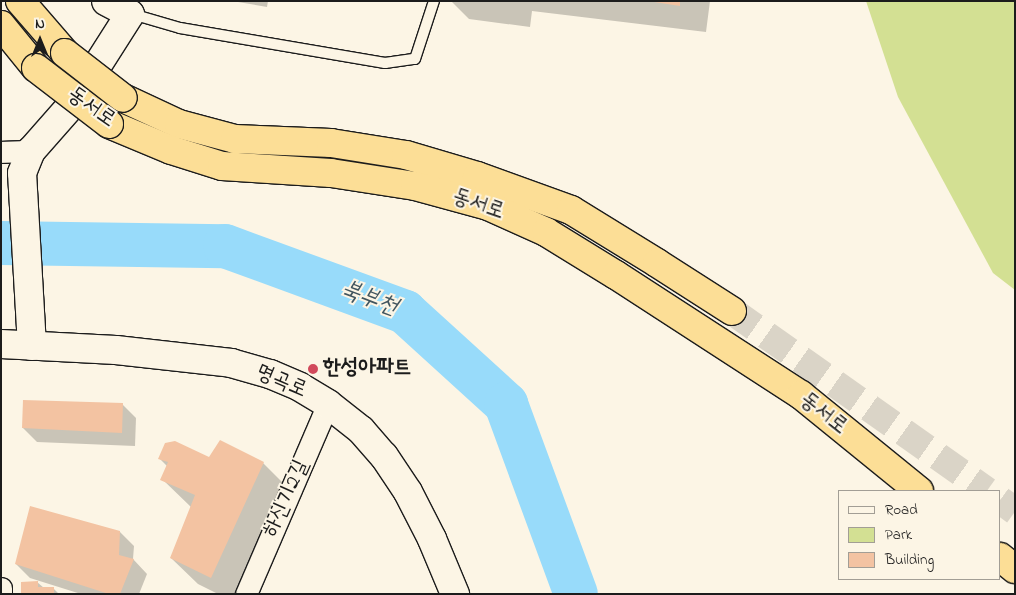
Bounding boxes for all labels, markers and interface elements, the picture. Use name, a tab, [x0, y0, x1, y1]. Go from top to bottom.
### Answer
text: N	[35, 14, 45, 35]
north arrow	[15, 15, 65, 65]
street label: 동서로	[62, 82, 120, 134]
street label: 동서로	[449, 184, 507, 226]
water label: 북부천	[337, 275, 401, 323]
place label: 한성아파트	[323, 356, 412, 382]
street label: 명곡로	[251, 359, 311, 405]
marker: 한성아파트	[307, 363, 319, 375]
street label: 동서로	[794, 387, 852, 441]
street label: 하신기2길	[258, 456, 316, 542]
legend	[838, 490, 1001, 580]
text: Road	[885, 499, 918, 521]
text: Park	[885, 524, 912, 546]
text: Building	[885, 549, 934, 571]

